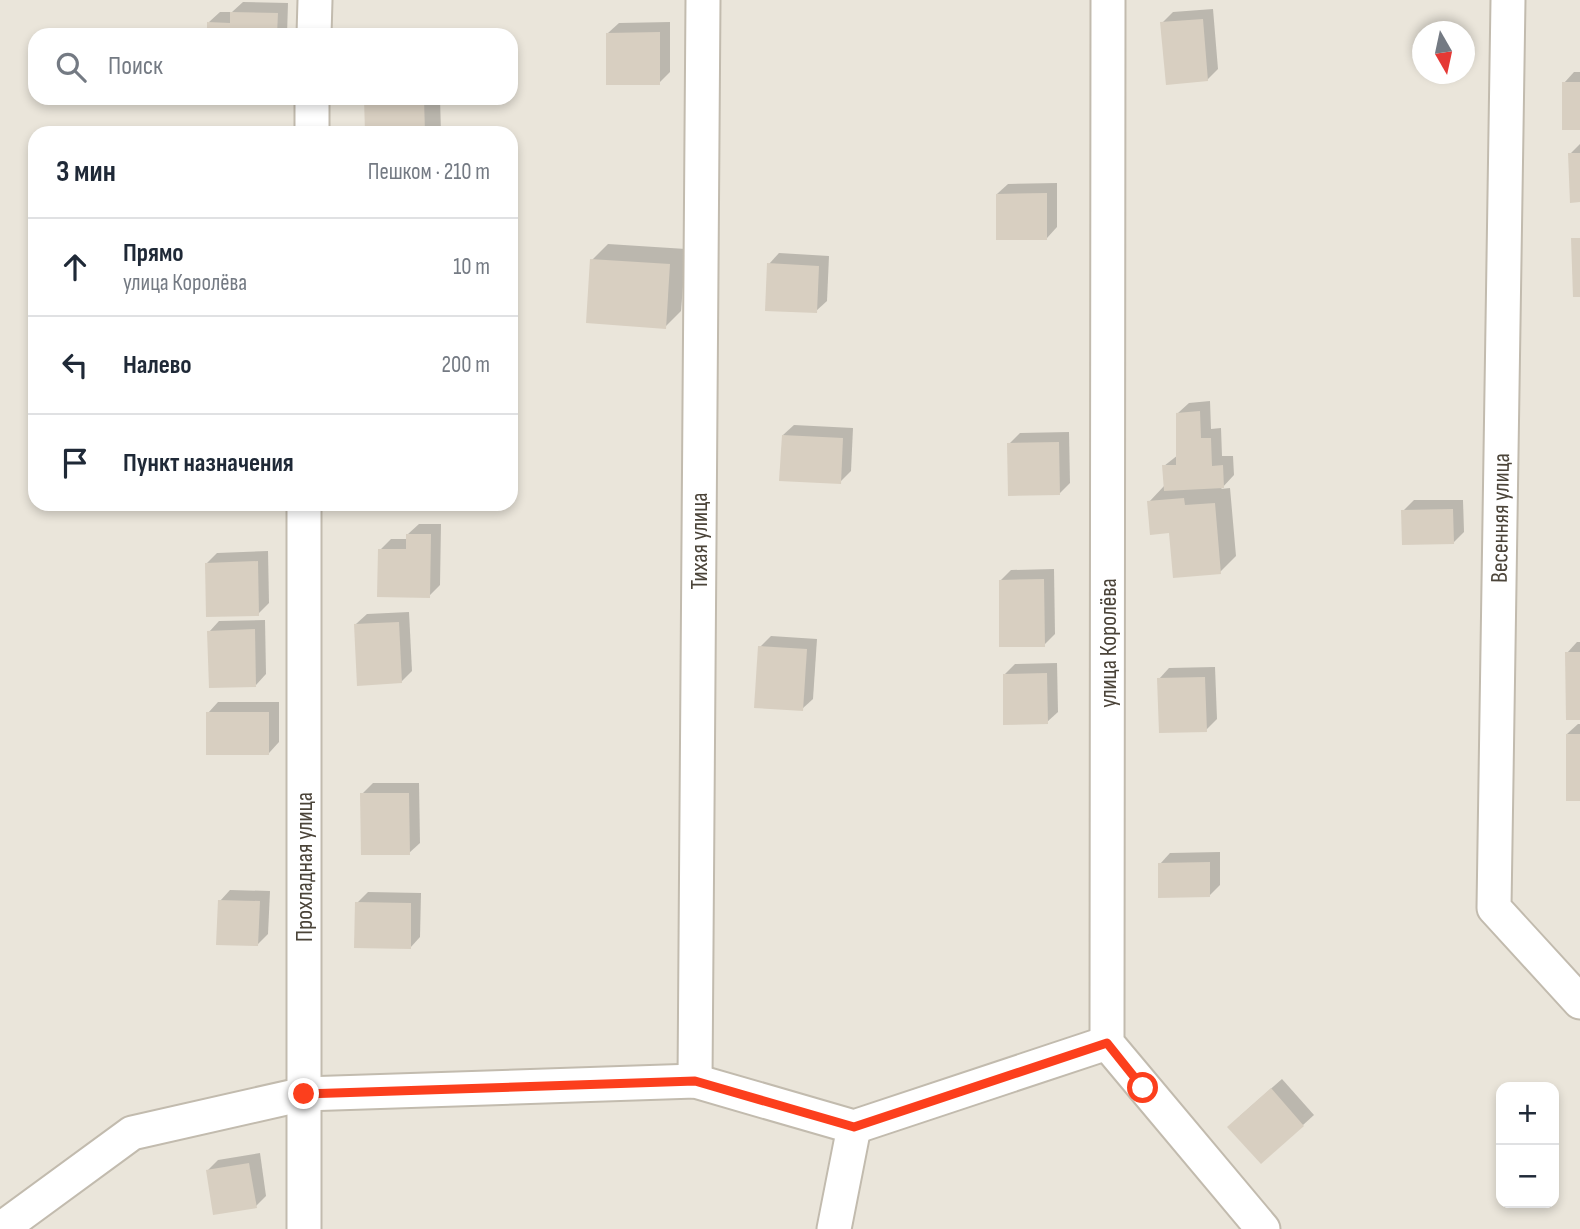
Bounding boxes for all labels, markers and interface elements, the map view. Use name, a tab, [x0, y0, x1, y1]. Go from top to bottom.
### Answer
north arrow	[1412, 21, 1475, 84]
search box	[28, 28, 518, 105]
icon: search	[52, 48, 90, 86]
text: Поиск	[108, 51, 163, 82]
text: 3 мин	[56, 154, 116, 190]
text: Пешком · 210 m	[368, 158, 490, 186]
text: Прямо	[123, 238, 184, 269]
icon: ahead	[56, 248, 94, 286]
text: 10 m	[453, 253, 490, 281]
text: улица Королёва	[123, 269, 247, 297]
icon: left	[56, 346, 94, 384]
text: Налево	[123, 350, 192, 381]
text: 200 m	[442, 351, 490, 379]
icon: arrive	[56, 444, 94, 482]
text: Пункт назначения	[123, 448, 294, 479]
street label: Весенняя улица	[1485, 453, 1516, 583]
street label: Тихая улица	[685, 493, 714, 589]
street label: улица Королёва	[1094, 578, 1123, 708]
street label: Прохладная улица	[290, 792, 319, 942]
route start	[1127, 1072, 1158, 1103]
route end	[288, 1078, 319, 1109]
map controls	[1496, 1082, 1559, 1208]
button: +	[1496, 1082, 1559, 1145]
button: −	[1496, 1145, 1559, 1208]

